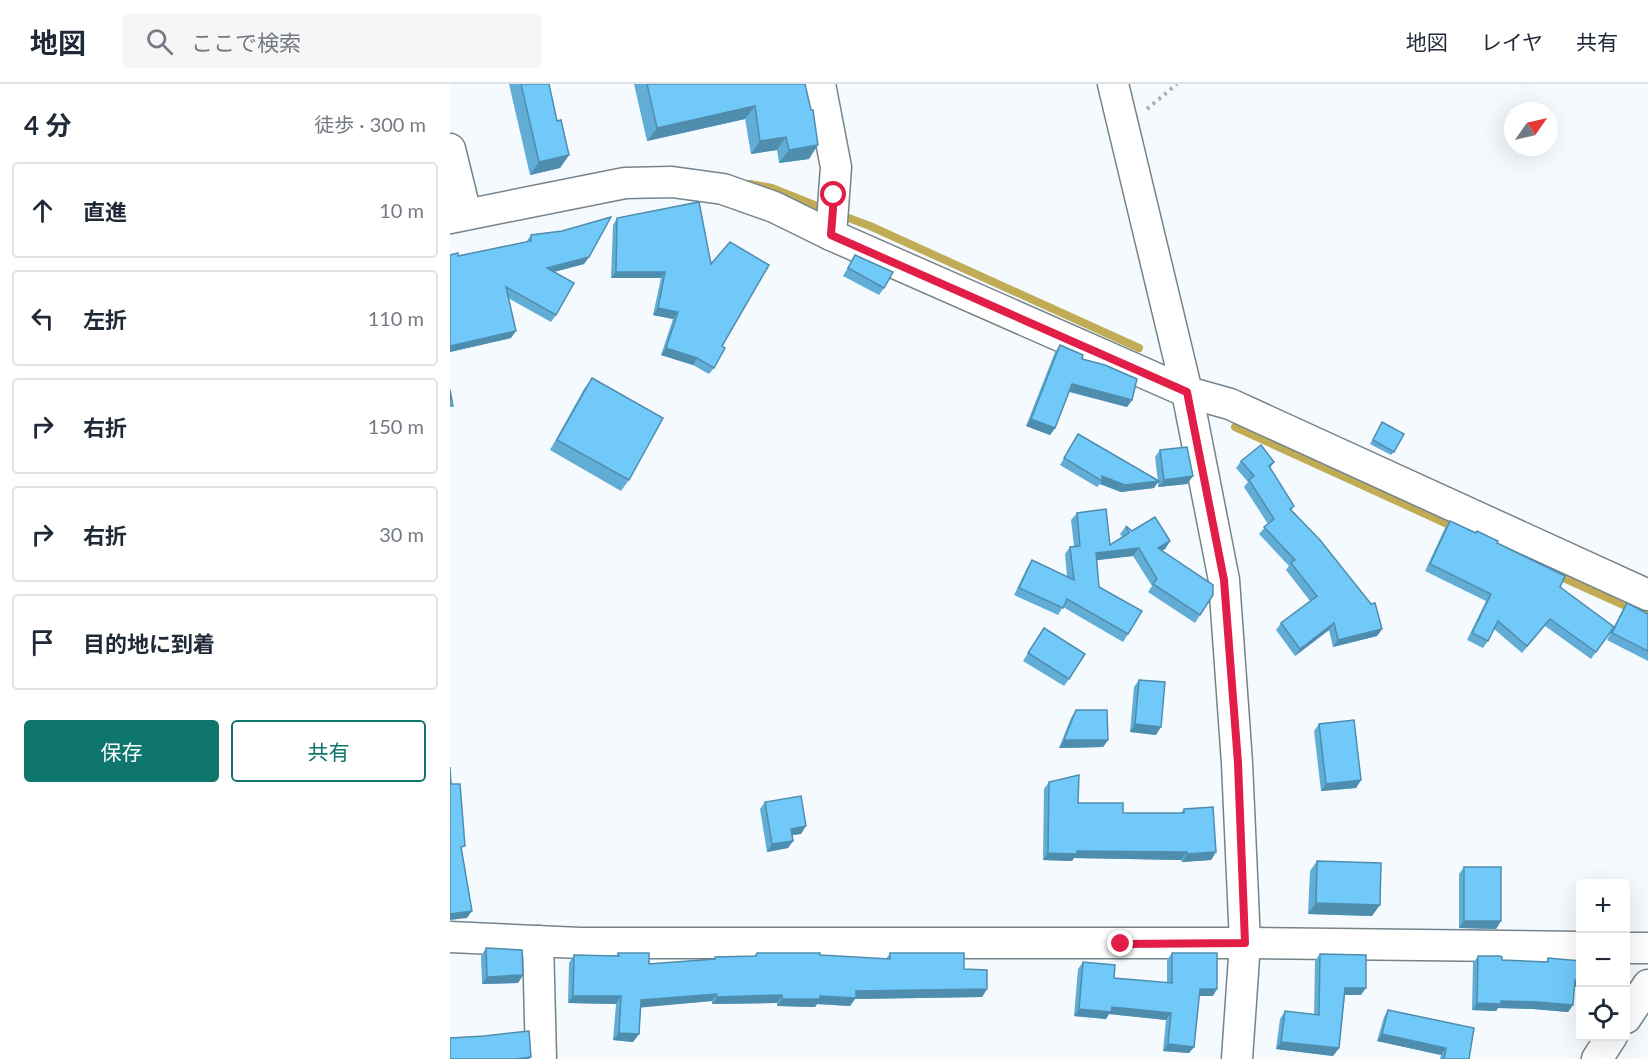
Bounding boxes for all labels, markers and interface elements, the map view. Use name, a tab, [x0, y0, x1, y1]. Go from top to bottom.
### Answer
search box	[122, 14, 542, 68]
text: 地図	[30, 25, 86, 59]
icon: search	[143, 25, 176, 58]
text: ここで検索	[191, 29, 301, 56]
text: 地図	[1406, 29, 1448, 54]
text: レイヤ	[1481, 29, 1543, 54]
text: 共有	[1576, 29, 1618, 54]
north arrow	[1504, 102, 1558, 156]
text: 4 分	[24, 109, 71, 141]
text: 徒歩 · 300 m	[314, 112, 426, 136]
route start	[820, 181, 846, 207]
icon: ahead	[26, 194, 59, 227]
text: 直進	[83, 198, 127, 225]
text: 10 m	[379, 198, 424, 222]
icon: left	[26, 302, 59, 335]
text: 左折	[83, 306, 127, 333]
text: 110 m	[368, 306, 424, 330]
icon: right	[26, 410, 59, 443]
text: 右折	[83, 414, 127, 441]
text: 150 m	[368, 414, 424, 438]
icon: right	[26, 518, 59, 551]
text: 右折	[83, 522, 127, 549]
text: 30 m	[379, 522, 424, 546]
icon: arrive	[26, 626, 59, 659]
text: 目的地に到着	[83, 630, 215, 657]
button: 保存	[24, 720, 219, 782]
button: 共有	[231, 720, 426, 782]
map controls	[1576, 879, 1630, 1041]
button: +	[1576, 879, 1630, 933]
route end	[1107, 930, 1133, 956]
button: −	[1576, 933, 1630, 987]
button: locate	[1576, 987, 1630, 1041]

